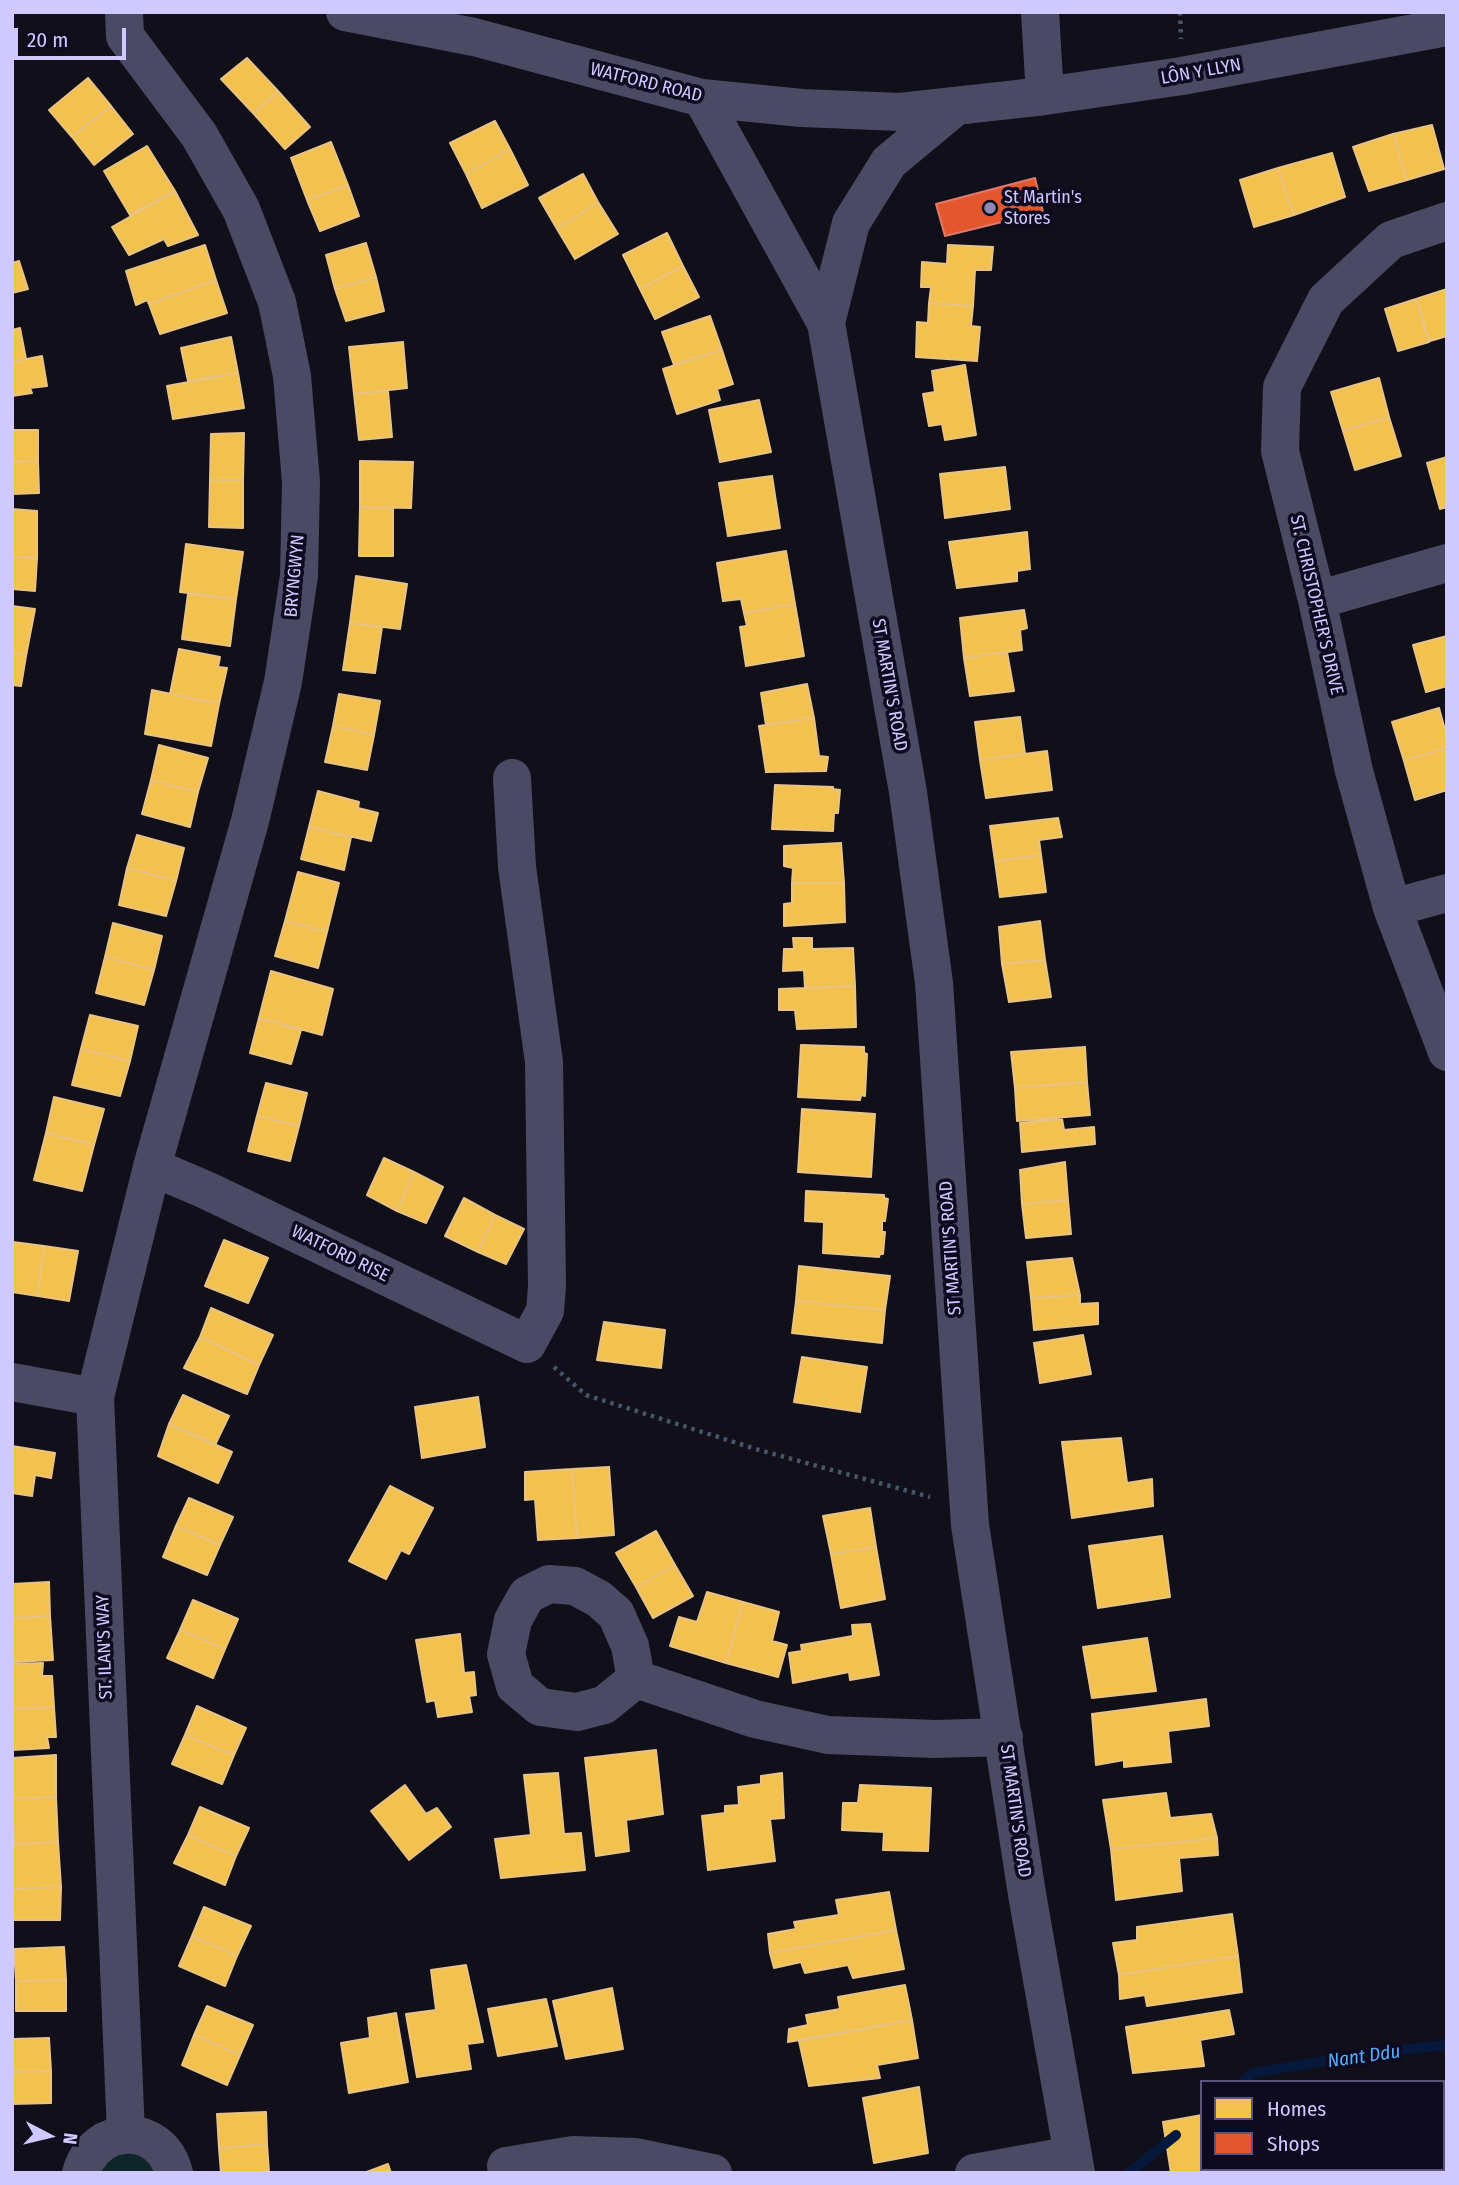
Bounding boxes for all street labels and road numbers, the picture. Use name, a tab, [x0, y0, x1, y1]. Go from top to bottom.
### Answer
street label: LÔN Y LLYN	[1159, 54, 1243, 90]
street label: WATFORD ROAD	[588, 59, 704, 107]
street label: ST. CHRISTOPHER'S DRIVE	[1285, 513, 1347, 697]
street label: BRYNGWYN	[281, 534, 309, 618]
street label: ST MARTIN'S ROAD	[867, 617, 911, 753]
street label: ST MARTIN'S ROAD	[936, 1180, 966, 1316]
street label: WATFORD RISE	[288, 1221, 392, 1287]
street label: ST. ILAN'S WAY	[92, 1594, 118, 1700]
street label: ST MARTIN'S ROAD	[995, 1743, 1035, 1879]

